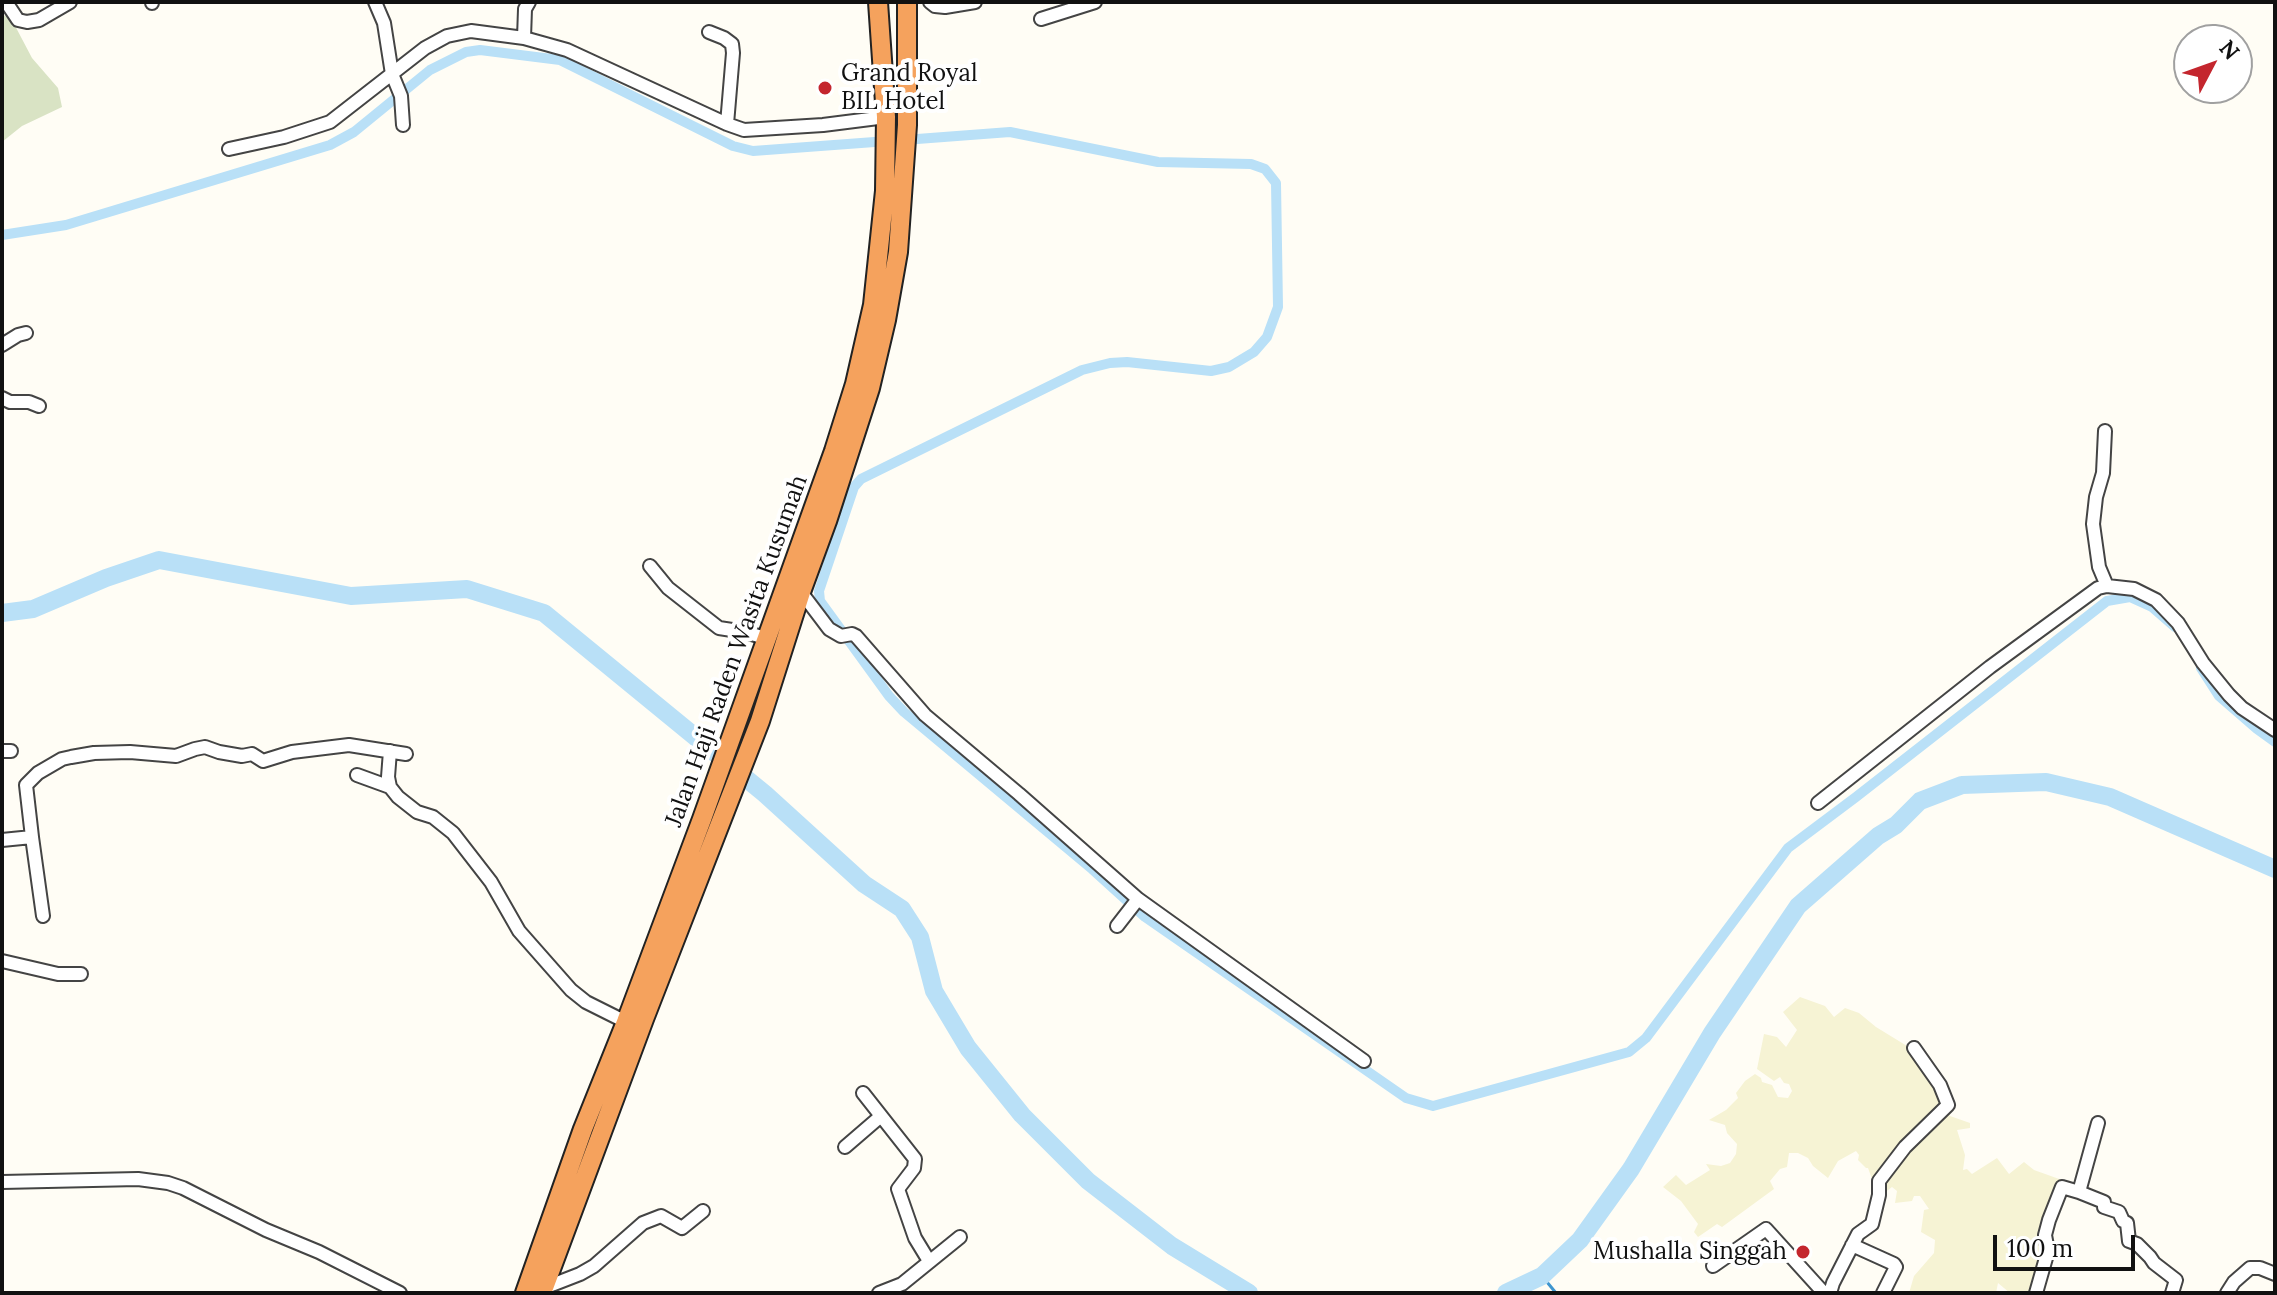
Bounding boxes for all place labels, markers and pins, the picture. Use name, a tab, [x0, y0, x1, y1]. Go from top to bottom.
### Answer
place label: Grand Royal BIL Hotel	[841, 60, 977, 116]
marker: Grand Royal BIL Hotel	[816, 79, 834, 97]
place label: Mushalla Singgah	[1593, 1238, 1787, 1266]
marker: Mushalla Singgah	[1794, 1243, 1812, 1261]

